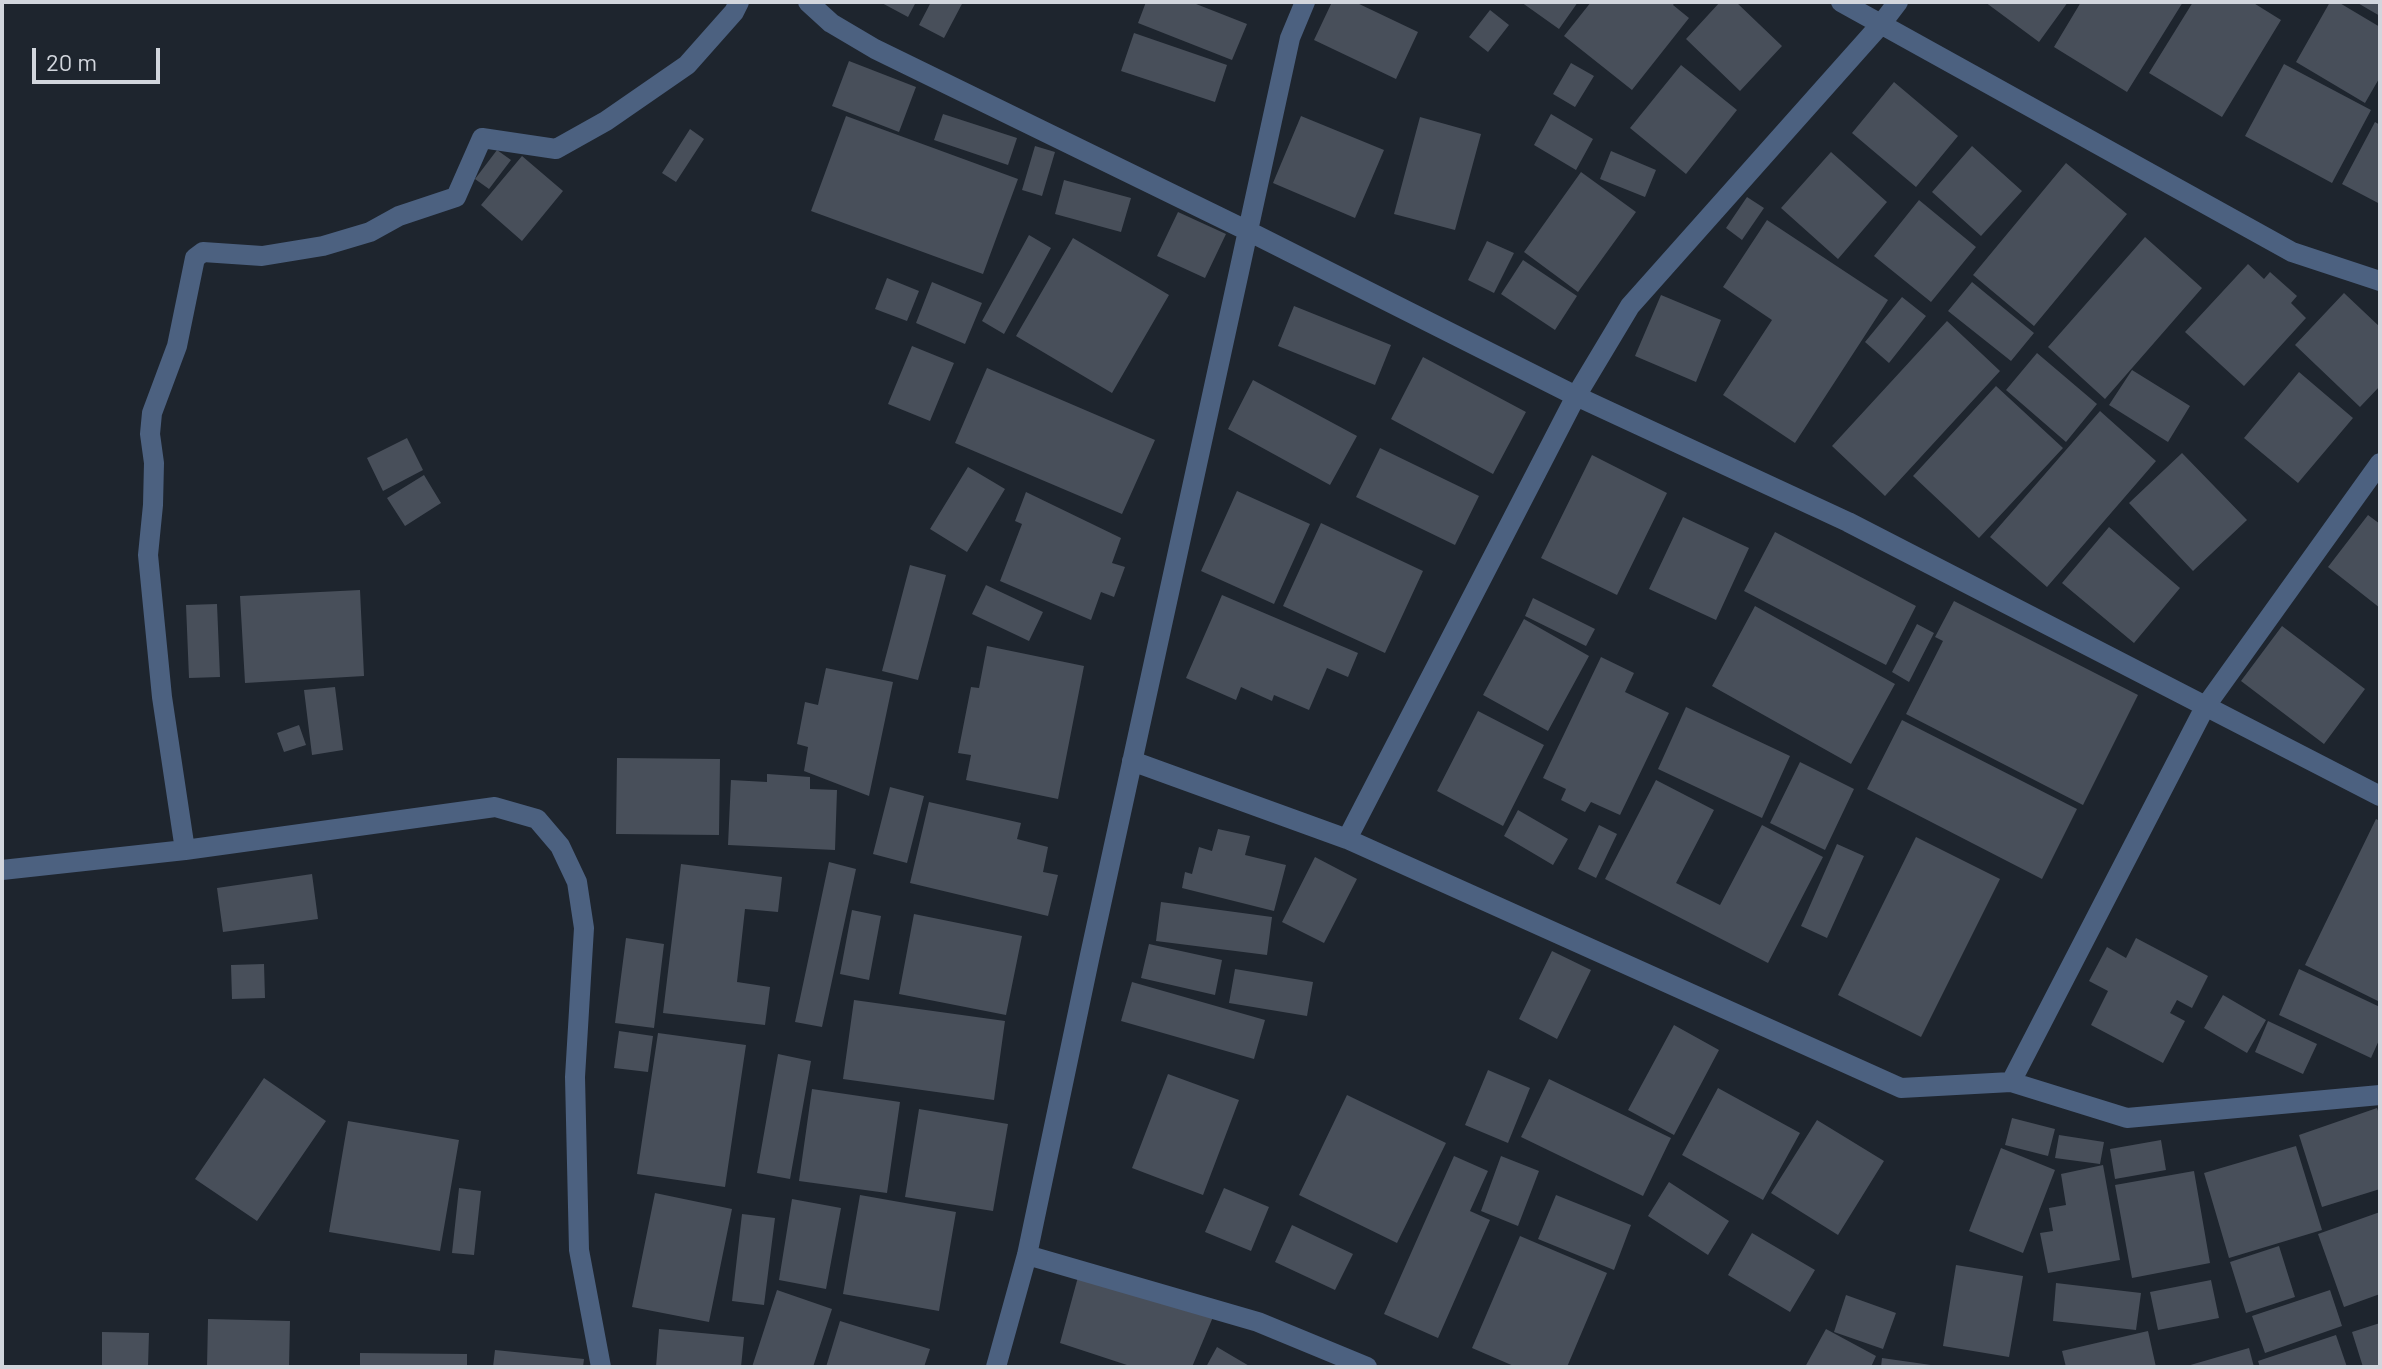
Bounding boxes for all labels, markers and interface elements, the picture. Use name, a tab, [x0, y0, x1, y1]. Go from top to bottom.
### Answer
scale bar	[36, 32, 164, 82]
text: 20 m	[46, 47, 97, 76]

